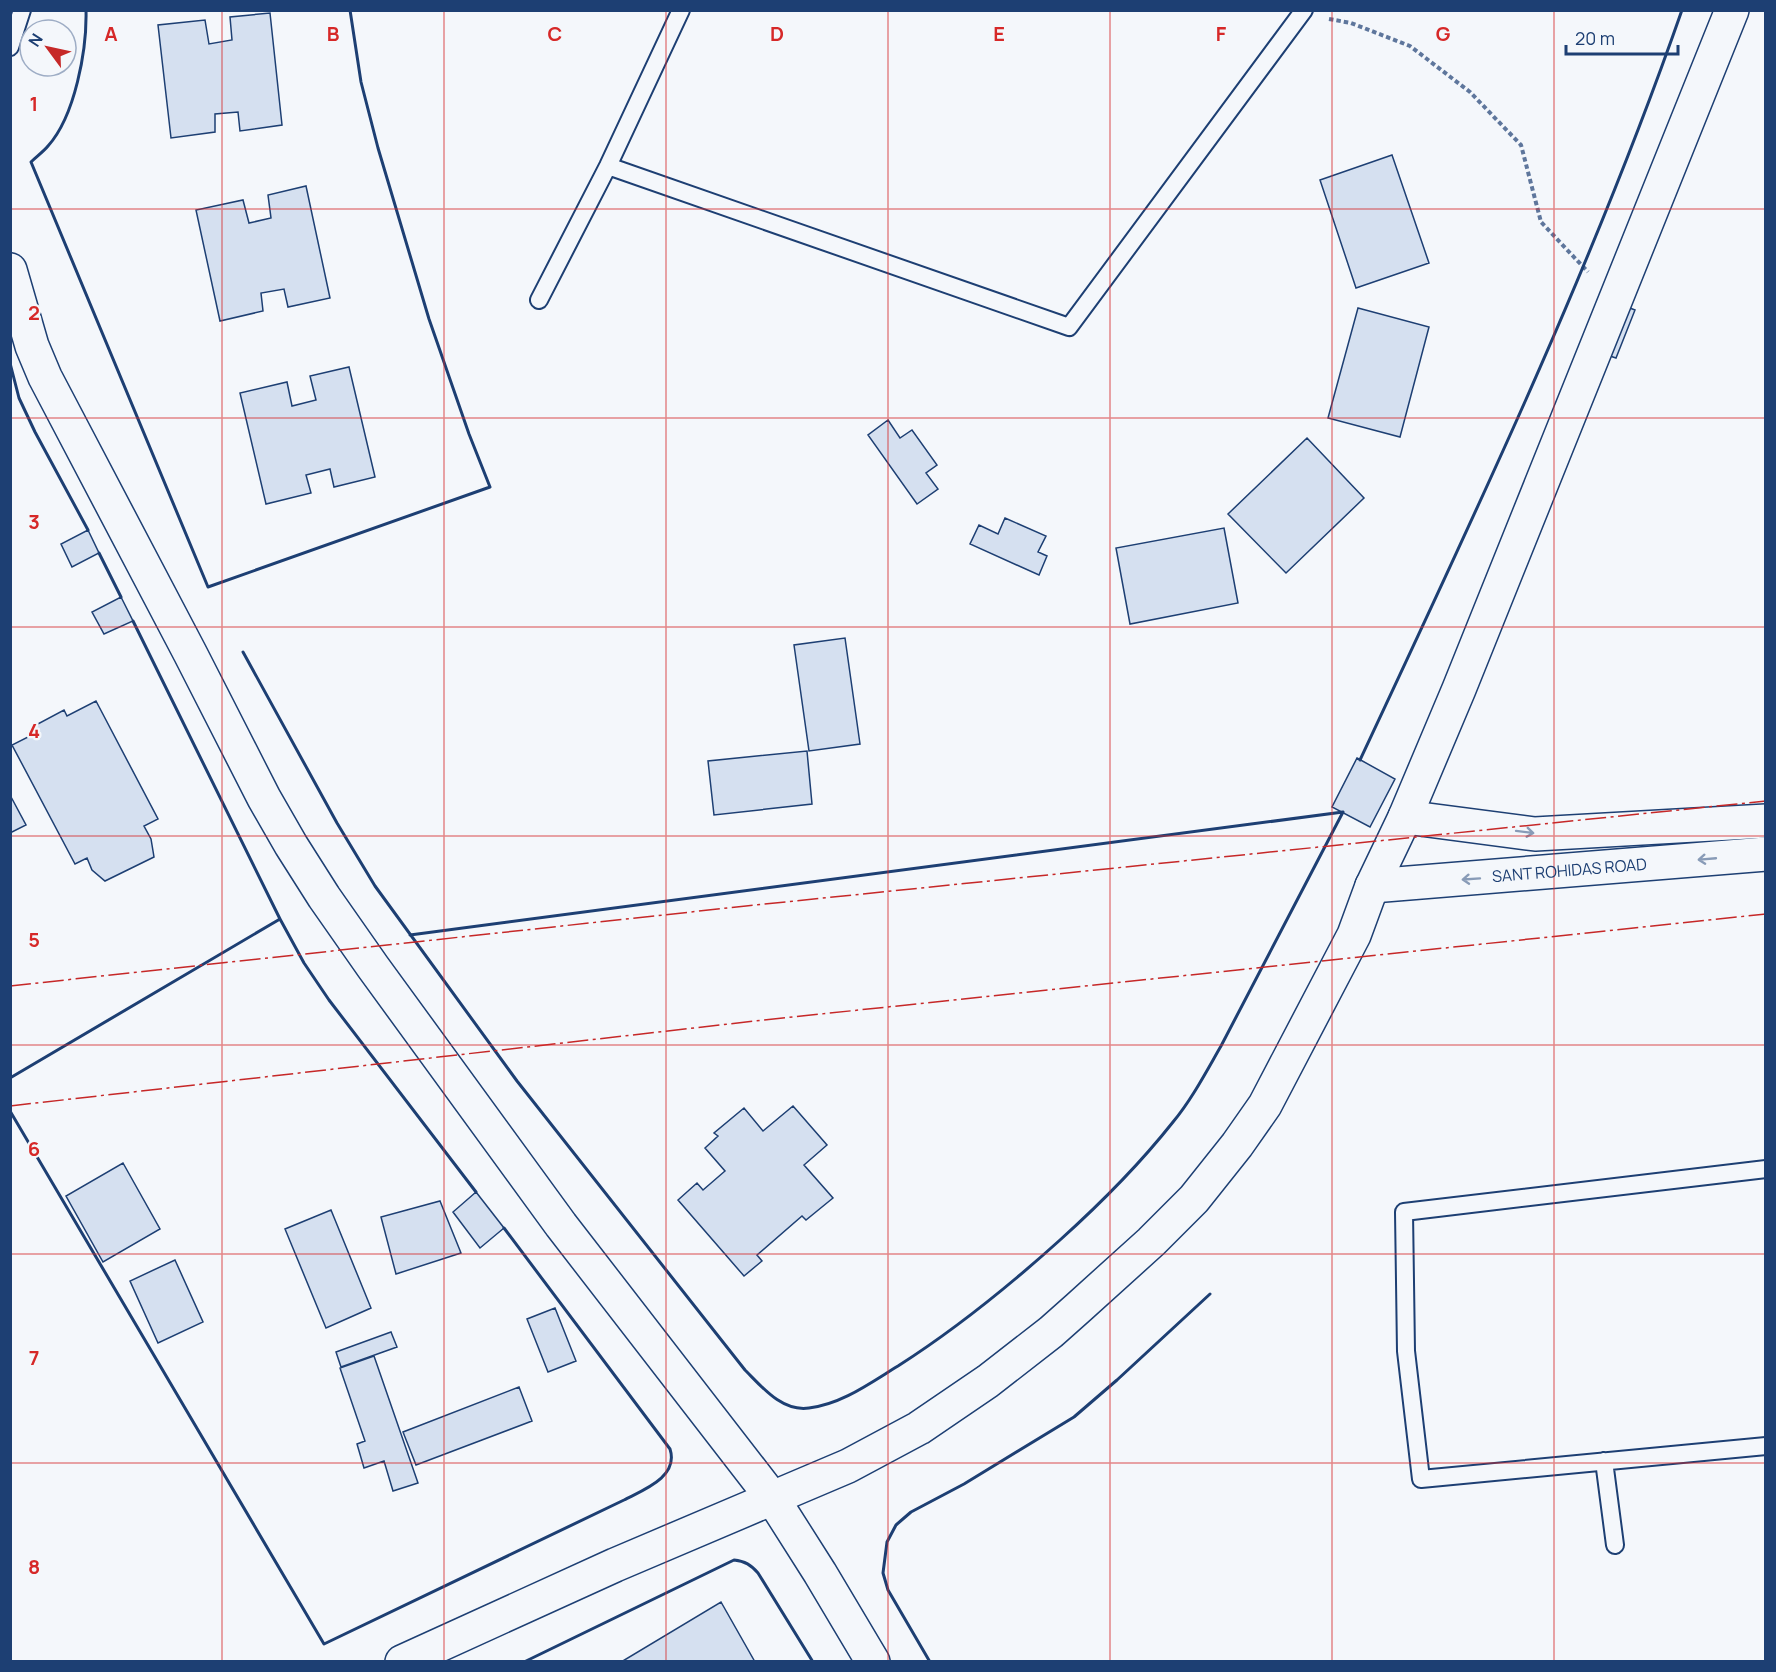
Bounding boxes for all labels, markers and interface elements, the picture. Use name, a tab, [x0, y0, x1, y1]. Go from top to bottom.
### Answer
north arrow	[18, 18, 78, 78]
scale bar	[1566, 18, 1678, 56]
text: A	[104, 20, 118, 47]
text: B	[327, 20, 340, 47]
text: C	[548, 20, 562, 47]
text: D	[770, 20, 784, 47]
text: E	[993, 20, 1005, 47]
text: F	[1216, 20, 1227, 47]
text: G	[1436, 20, 1451, 47]
text: 20 m	[1575, 26, 1615, 50]
text: N	[23, 29, 48, 51]
text: 1	[30, 90, 38, 117]
text: 2	[28, 299, 40, 326]
text: 3	[28, 508, 40, 535]
text: 4	[28, 717, 40, 744]
one-way arrow	[1515, 827, 1535, 838]
street label: SANT ROHIDAS ROAD	[1491, 853, 1648, 887]
one-way arrow	[1698, 854, 1718, 865]
one-way arrow	[1462, 874, 1482, 885]
text: 5	[28, 926, 40, 953]
text: 6	[28, 1135, 40, 1162]
text: 7	[29, 1344, 39, 1371]
text: 8	[28, 1553, 40, 1580]

